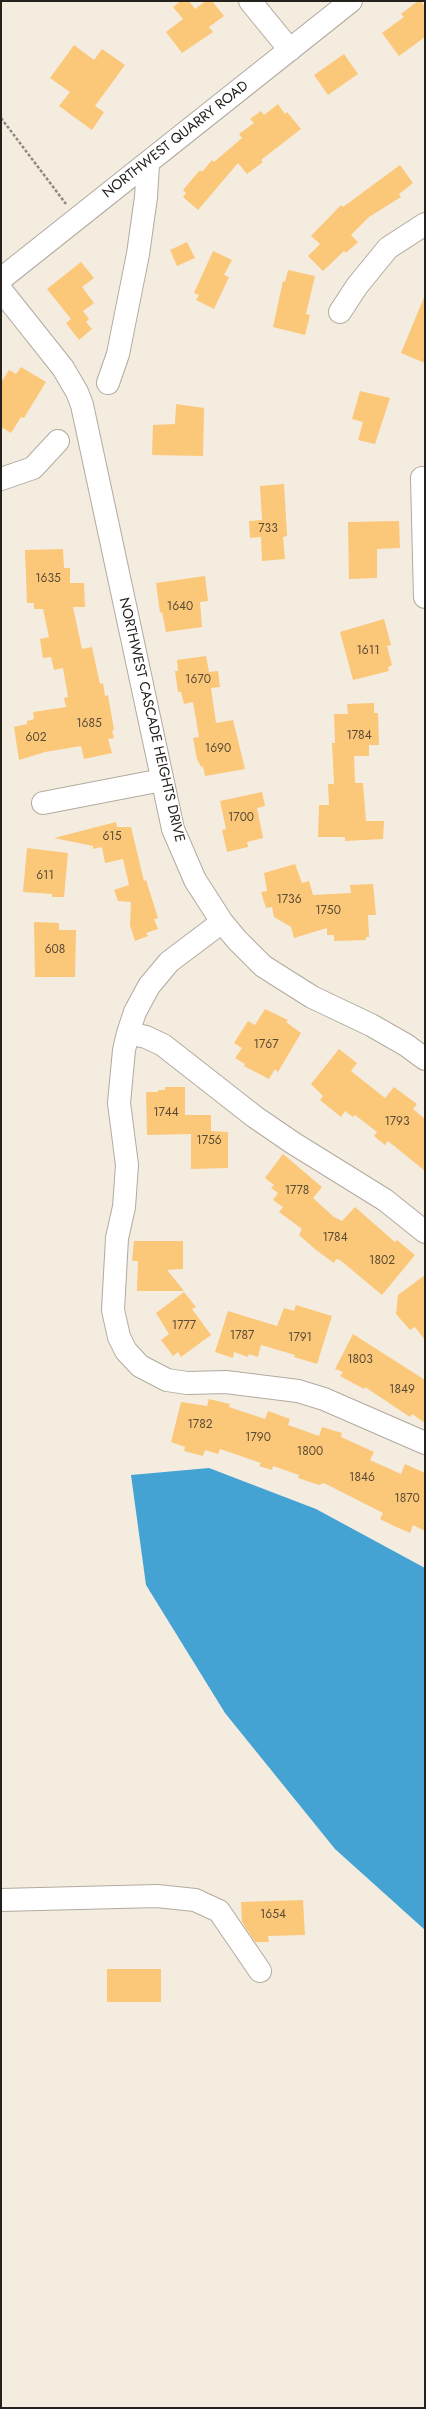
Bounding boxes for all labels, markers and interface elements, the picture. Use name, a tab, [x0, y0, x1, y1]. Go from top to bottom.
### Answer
street label: NORTHWEST QUARRY ROAD	[100, 78, 252, 202]
house number: 733	[258, 522, 278, 536]
house number: 1635	[35, 572, 61, 586]
street label: NORTHWEST CASCADE HEIGHTS DRIVE	[115, 596, 187, 844]
house number: 1640	[167, 600, 193, 614]
house number: 1611	[356, 644, 380, 658]
house number: 1670	[185, 673, 211, 687]
house number: 1685	[76, 717, 102, 731]
house number: 1784	[346, 729, 372, 743]
house number: 602	[26, 731, 46, 745]
house number: 1690	[205, 742, 231, 756]
house number: 1700	[228, 811, 254, 825]
house number: 615	[102, 830, 122, 844]
house number: 611	[36, 869, 54, 883]
house number: 1736	[276, 893, 302, 907]
house number: 1750	[315, 904, 341, 918]
house number: 608	[45, 943, 65, 957]
house number: 1767	[254, 1038, 278, 1052]
house number: 1744	[153, 1106, 179, 1120]
house number: 1793	[384, 1115, 410, 1129]
house number: 1756	[196, 1134, 222, 1148]
house number: 1778	[285, 1184, 309, 1198]
house number: 1784	[322, 1231, 348, 1245]
house number: 1802	[369, 1254, 395, 1268]
house number: 1777	[172, 1319, 196, 1333]
house number: 1787	[230, 1329, 254, 1343]
house number: 1791	[288, 1331, 312, 1345]
house number: 1803	[347, 1353, 373, 1367]
house number: 1849	[389, 1383, 415, 1397]
house number: 1782	[187, 1418, 213, 1432]
house number: 1790	[245, 1431, 271, 1445]
house number: 1800	[297, 1445, 323, 1459]
house number: 1846	[349, 1471, 375, 1485]
house number: 1870	[394, 1492, 420, 1506]
house number: 1654	[260, 1908, 286, 1922]

